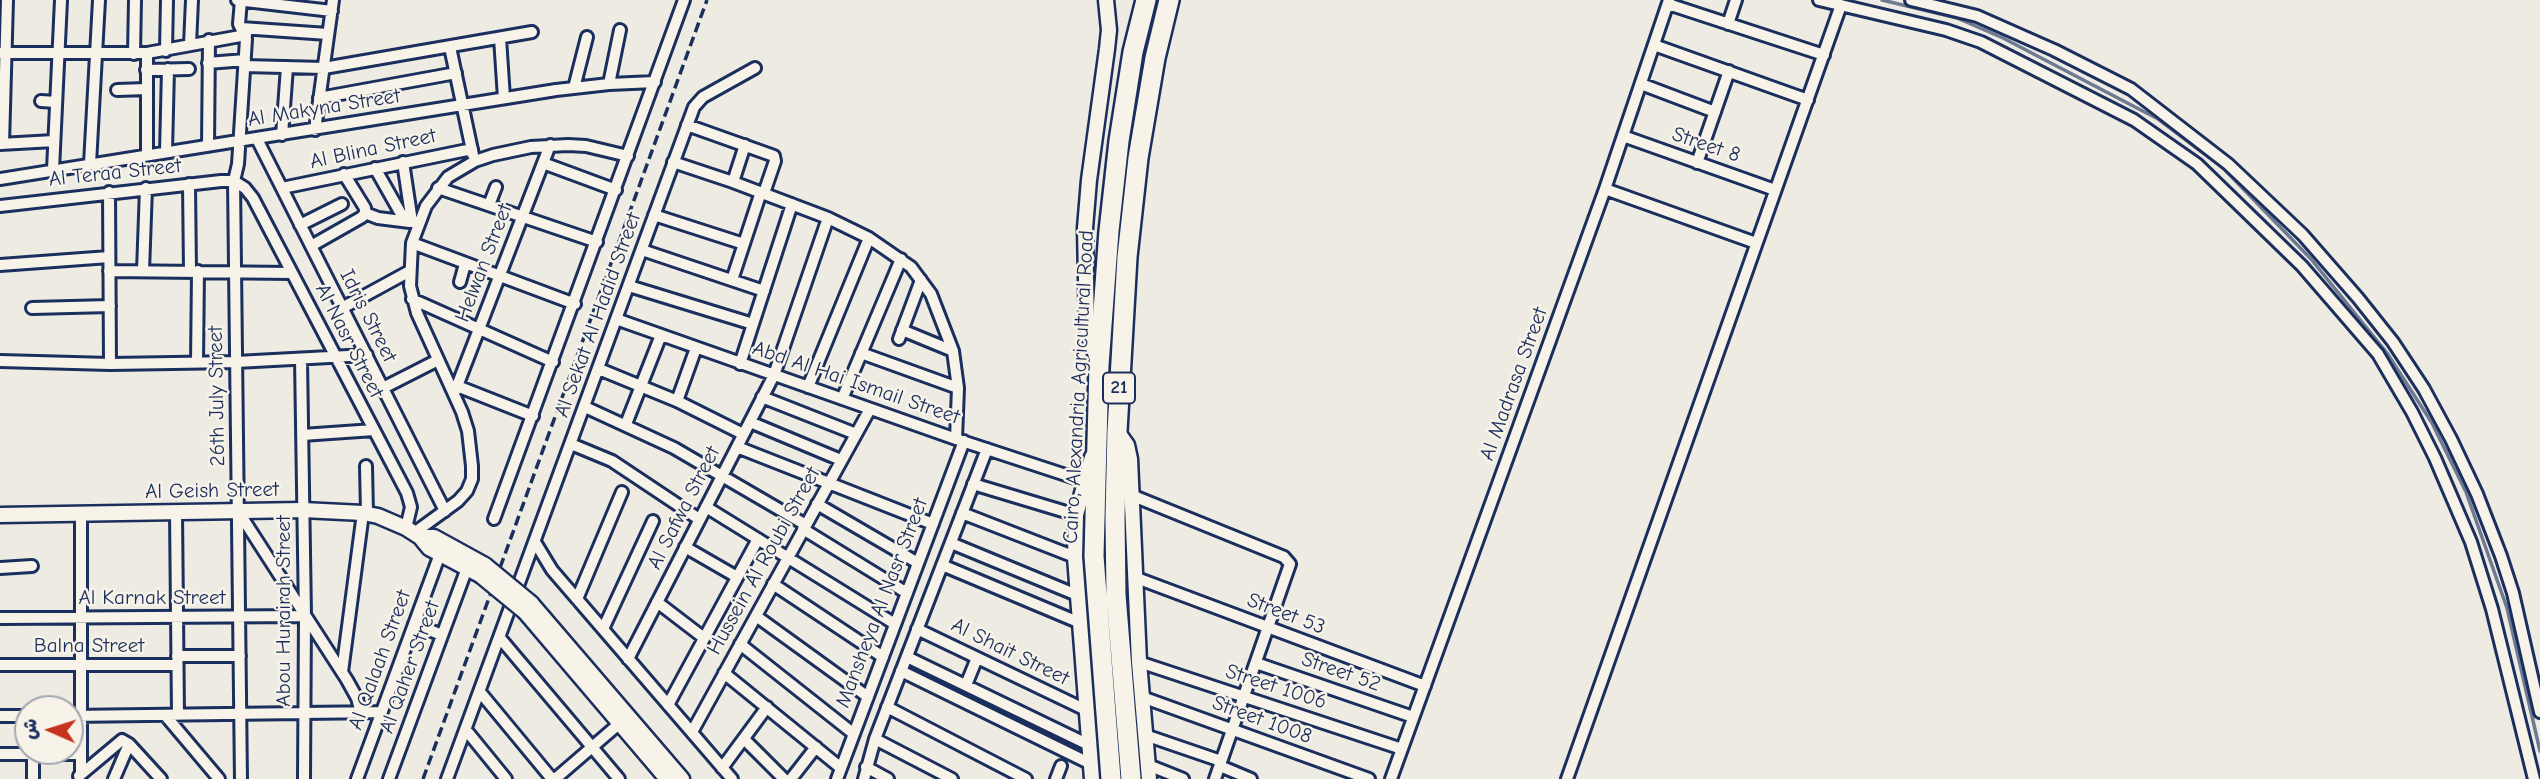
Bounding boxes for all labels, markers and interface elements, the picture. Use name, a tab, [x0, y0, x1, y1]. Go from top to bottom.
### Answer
street label: Al Makyna Street	[246, 84, 402, 132]
street label: Street 8	[1669, 122, 1743, 168]
street label: Al Blina Street	[308, 123, 438, 175]
street label: Al Teraa Street	[48, 154, 182, 192]
street label: Helwan Street	[450, 200, 518, 326]
street label: Al Sekat Al Hadid Street	[549, 209, 647, 421]
street label: Cairo, Alexandria Agricultural Road	[1058, 230, 1100, 544]
street label: Idris Street	[334, 265, 402, 367]
street label: Al Nasr Street	[309, 280, 389, 402]
street label: Al Madrasa Street	[1475, 304, 1553, 464]
street label: 26th July Street	[203, 326, 231, 466]
street label: Abd Al Hai Ismail Street	[749, 336, 963, 430]
road number: 21	[1103, 372, 1135, 404]
street label: Al Safwa Street	[642, 442, 726, 574]
street label: Hussein Al Roubi Street	[702, 463, 826, 659]
street label: Al Geish Street	[145, 477, 279, 505]
street label: Mansheya Al Nasr Street	[830, 495, 934, 711]
street label: Abou Hurairah Street	[271, 515, 297, 707]
street label: Al Karnak Street	[79, 585, 225, 611]
street label: Al Qalaah Street	[343, 587, 417, 733]
street label: Street 53	[1243, 588, 1329, 640]
street label: Al Qaher Street	[374, 597, 446, 737]
street label: Al Shait Street	[947, 613, 1073, 691]
street label: Balna Street	[34, 633, 144, 659]
street label: Street 52	[1298, 647, 1384, 697]
street label: Street 1006	[1222, 659, 1330, 715]
street label: Street 1008	[1209, 690, 1315, 750]
north arrow	[14, 695, 84, 765]
text: ش	[18, 718, 42, 740]

